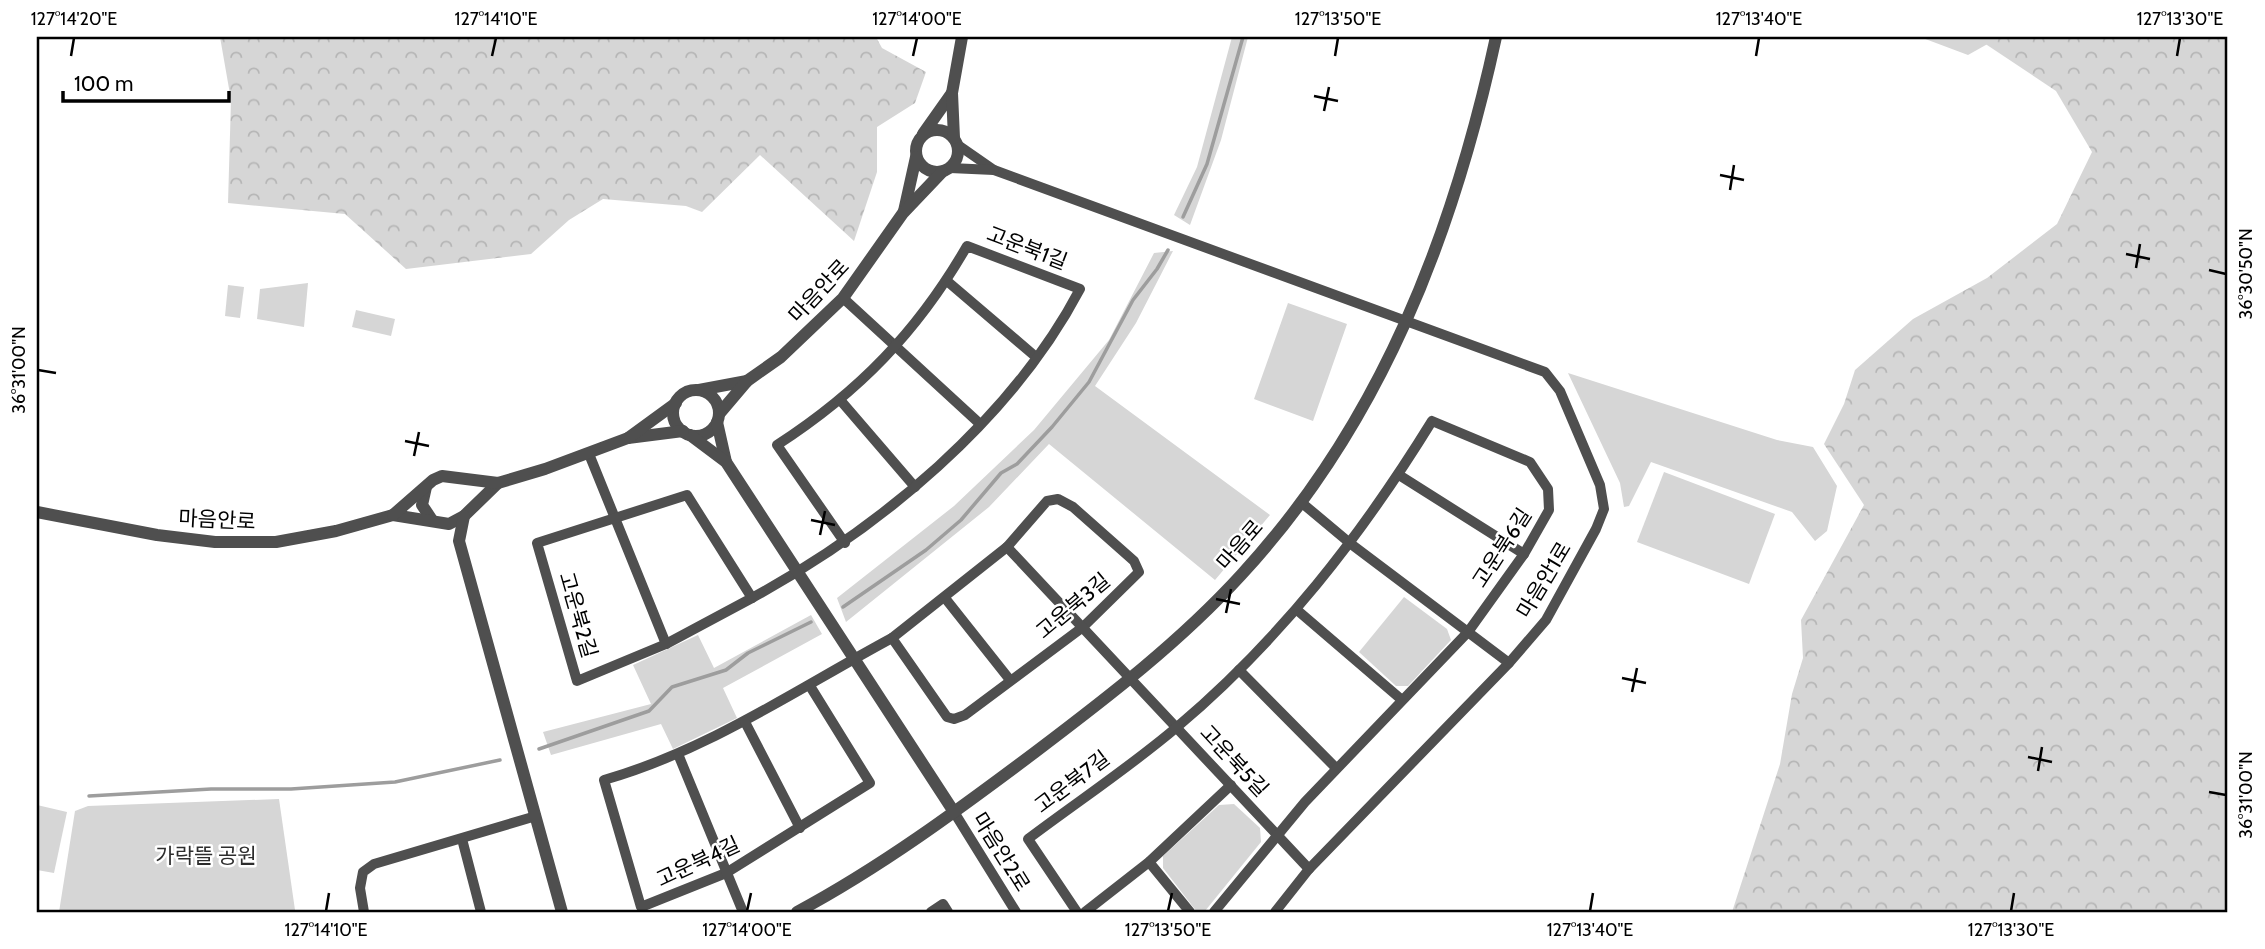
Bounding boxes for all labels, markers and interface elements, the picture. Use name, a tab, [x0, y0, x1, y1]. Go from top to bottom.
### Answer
text: 127°14'20"E	[31, 8, 117, 30]
text: 127°14'10"E	[455, 8, 537, 30]
text: 127°14'00"E	[872, 8, 962, 30]
text: 127°13'50"E	[1295, 8, 1381, 30]
text: 127°13'40"E	[1716, 8, 1802, 30]
text: 127°13'30"E	[2137, 8, 2223, 30]
scale bar	[63, 60, 229, 104]
text: 100 m	[74, 71, 133, 96]
street label: 고운북1길	[983, 221, 1071, 274]
text: 36°30'50"N	[2235, 228, 2257, 320]
street label: 마음안로	[783, 254, 854, 327]
text: 36°31'00"N	[8, 326, 30, 414]
street label: 고운북6길	[1467, 504, 1536, 592]
street label: 마음안로	[178, 505, 256, 534]
street label: 마음로	[1211, 515, 1268, 575]
street label: 마음안1로	[1511, 537, 1576, 622]
street label: 고운북3길	[1031, 568, 1115, 644]
street label: 고운북2길	[554, 569, 603, 661]
street label: 고운북5길	[1195, 720, 1274, 802]
street label: 고운북7길	[1029, 745, 1114, 818]
text: 36°31'00"N	[2235, 751, 2257, 839]
street label: 마음안2로	[967, 808, 1035, 896]
street label: 고운북4길	[652, 831, 744, 892]
park label: 가락뜰 공원	[155, 843, 257, 868]
text: 127°14'10"E	[285, 919, 367, 941]
text: 127°14'00"E	[702, 919, 792, 941]
text: 127°13'50"E	[1125, 919, 1211, 941]
text: 127°13'40"E	[1547, 919, 1633, 941]
text: 127°13'30"E	[1968, 919, 2054, 941]

